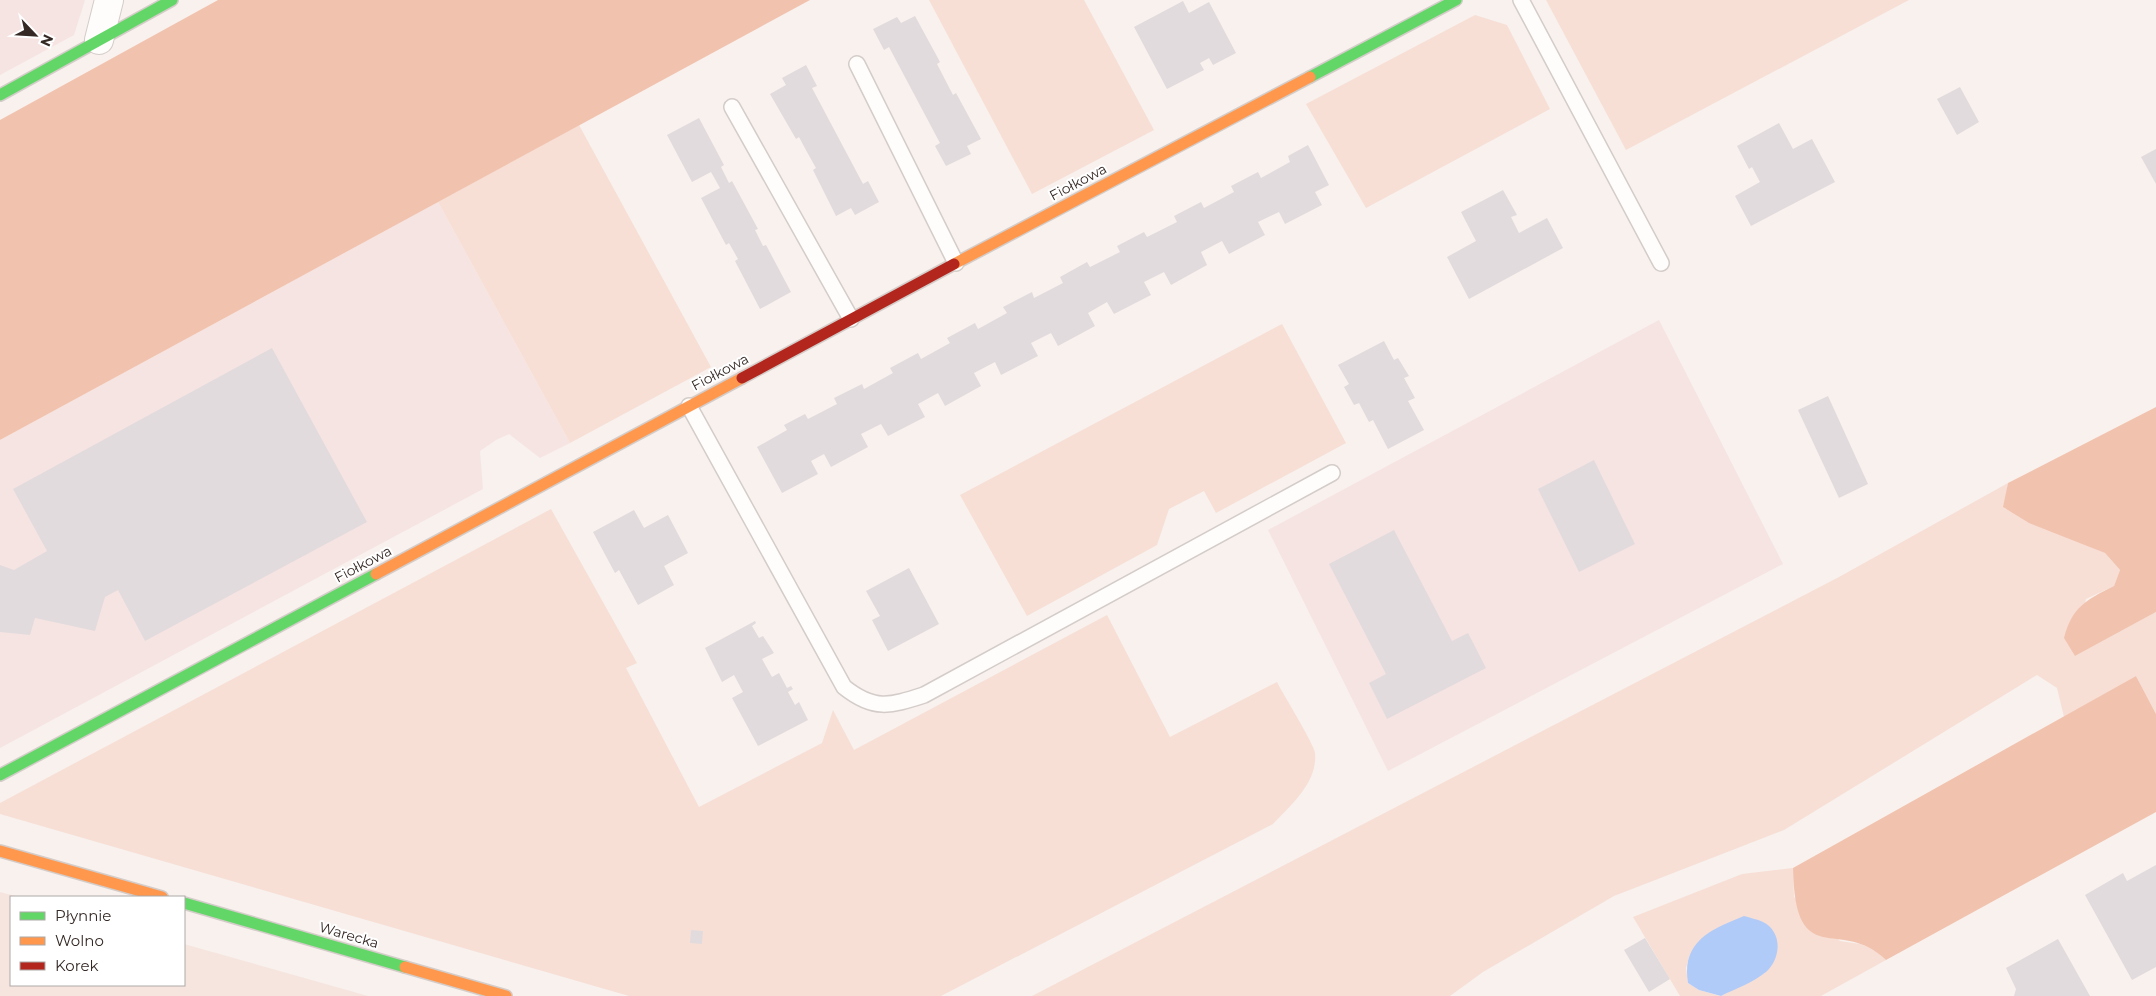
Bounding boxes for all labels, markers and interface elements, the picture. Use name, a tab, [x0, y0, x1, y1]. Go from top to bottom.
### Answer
north arrow	[10, 10, 60, 60]
text: N	[36, 32, 57, 49]
street label: Fiołkowa	[1046, 159, 1110, 205]
street label: Fiołkowa	[688, 349, 752, 395]
street label: Fiołkowa	[331, 541, 395, 587]
legend	[10, 896, 185, 986]
text: Płynnie	[55, 906, 111, 925]
street label: Warecka	[317, 918, 381, 952]
text: Wolno	[55, 931, 104, 950]
text: Korek	[55, 956, 99, 975]

